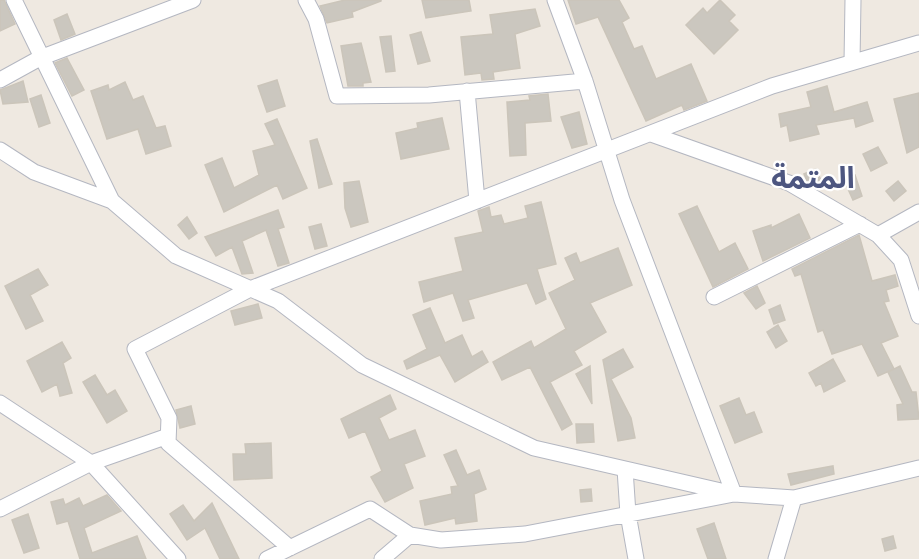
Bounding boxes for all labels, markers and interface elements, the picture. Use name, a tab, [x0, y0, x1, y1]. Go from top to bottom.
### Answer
district label: المتمة	[771, 156, 855, 199]

